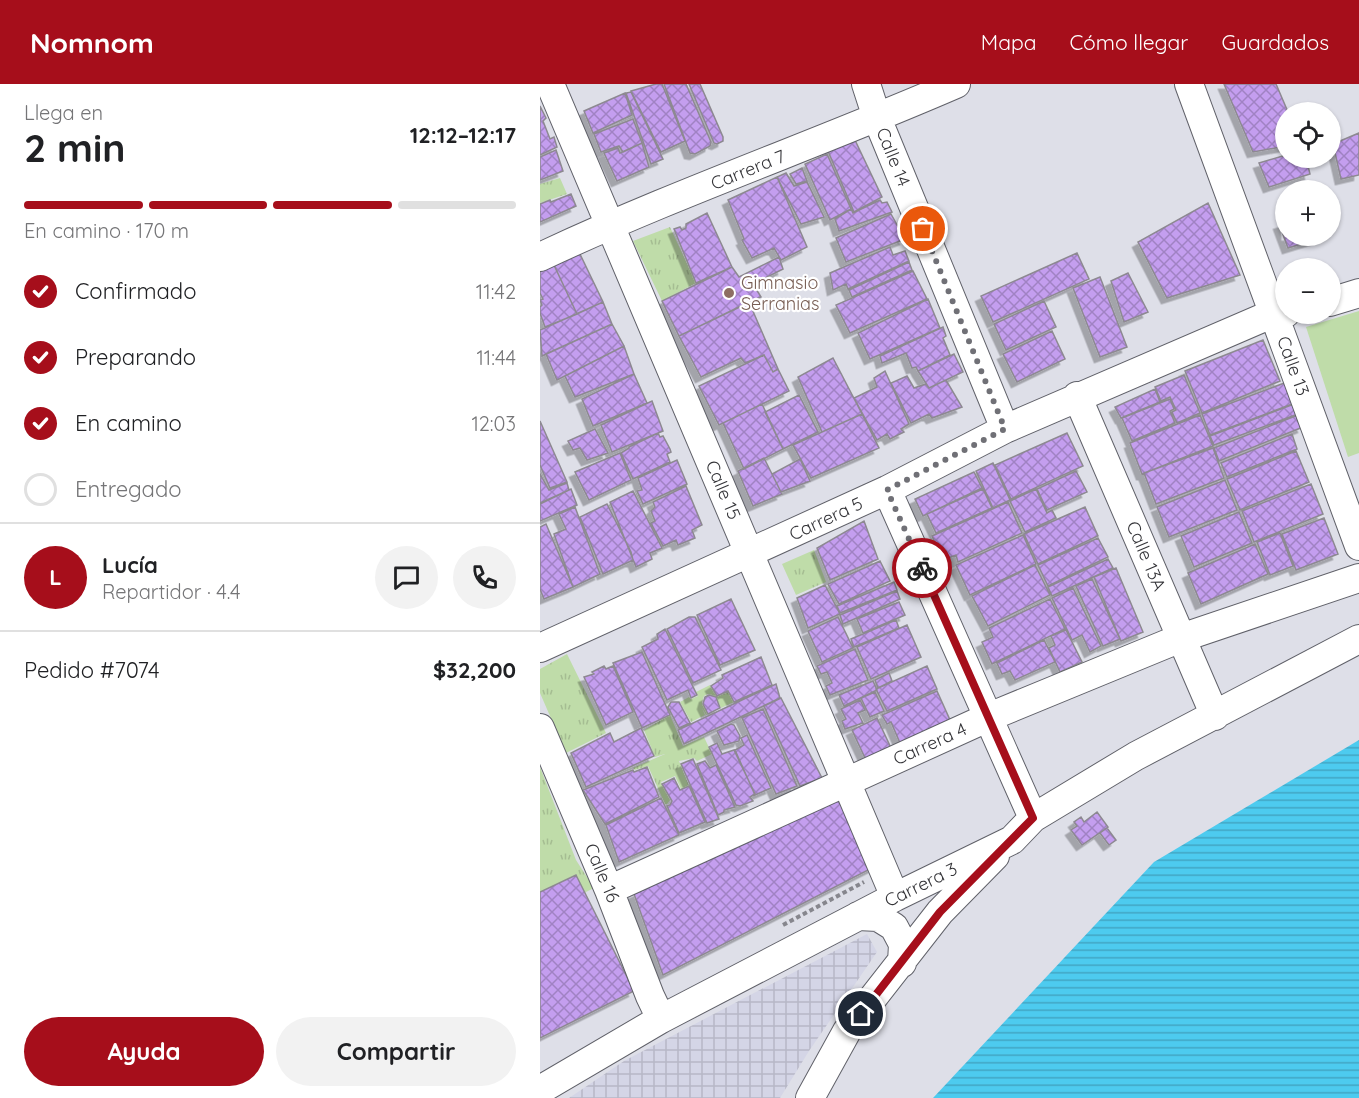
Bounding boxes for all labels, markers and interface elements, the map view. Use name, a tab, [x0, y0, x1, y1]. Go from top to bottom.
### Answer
text: Nomnom	[30, 25, 154, 60]
text: Mapa	[981, 29, 1036, 55]
text: Cómo llegar	[1069, 29, 1188, 55]
text: Guardados	[1221, 29, 1329, 55]
text: Llega en	[24, 100, 103, 125]
map controls	[1275, 102, 1341, 324]
button: locate	[1275, 102, 1341, 168]
text: 12:12–12:17	[410, 121, 516, 149]
text: 2 min	[24, 123, 126, 172]
street label: Calle 14	[871, 124, 916, 190]
street label: Carrera 7	[707, 144, 788, 195]
button: +	[1275, 180, 1341, 246]
pin	[897, 203, 948, 254]
icon: bag	[906, 212, 939, 245]
text: En camino · 170 m	[24, 218, 189, 243]
button: −	[1275, 258, 1341, 324]
place label: Gimnasio Serranias	[741, 271, 819, 315]
icon: check	[24, 275, 57, 308]
text: Confirmado	[75, 277, 196, 305]
text: 11:42	[476, 279, 516, 304]
marker: Gimnasio Serranias	[722, 286, 736, 300]
street label: Calle 13	[1272, 333, 1315, 399]
icon: check	[24, 341, 57, 374]
text: Preparando	[75, 343, 196, 371]
text: 11:44	[476, 345, 516, 370]
icon: check	[24, 407, 57, 440]
text: En camino	[75, 409, 182, 437]
text: 12:03	[471, 411, 516, 436]
street label: Calle 15	[701, 457, 746, 523]
text: Entregado	[75, 475, 182, 503]
street label: Carrera 5	[785, 492, 866, 546]
street label: Calle 13A	[1121, 517, 1172, 594]
courier	[892, 538, 952, 598]
button: chat	[375, 546, 438, 609]
button: phone	[453, 546, 516, 609]
text: Lucía	[102, 551, 158, 579]
icon: bike	[906, 552, 939, 585]
text: L	[49, 563, 62, 591]
text: Repartidor · 4.4	[102, 579, 240, 604]
text: Pedido #7074	[24, 656, 160, 684]
text: $32,200	[433, 656, 516, 684]
street label: Carrera 4	[889, 717, 970, 770]
street label: Calle 16	[580, 840, 625, 906]
street label: Carrera 3	[881, 857, 961, 912]
pin	[835, 988, 886, 1039]
icon: home	[844, 997, 877, 1030]
button: Ayuda	[24, 1017, 264, 1086]
button: Compartir	[276, 1017, 516, 1086]

